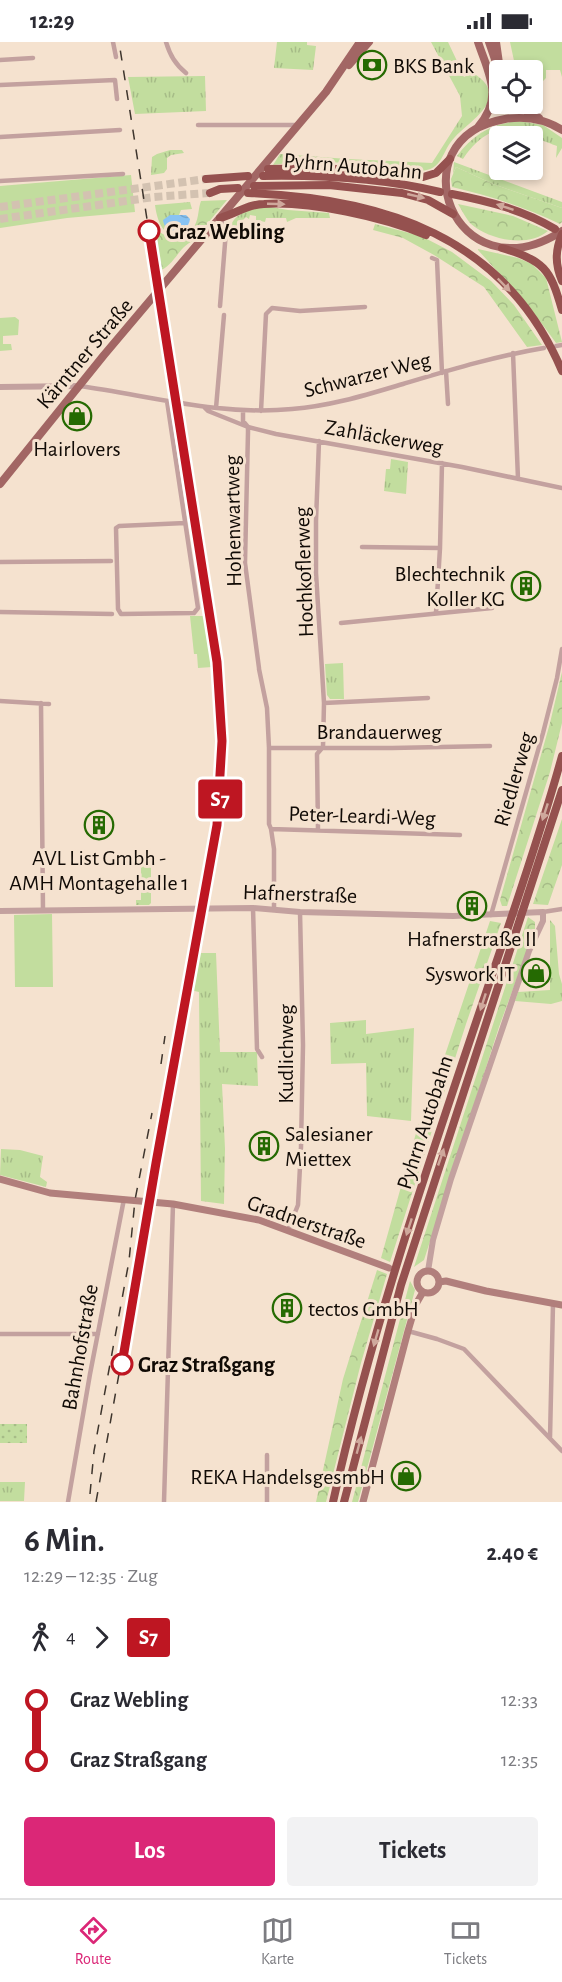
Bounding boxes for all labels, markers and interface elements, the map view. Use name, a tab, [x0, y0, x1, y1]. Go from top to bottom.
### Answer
text: 12:29	[30, 10, 74, 32]
bank icon: BKS Bank	[356, 49, 388, 81]
place label: BKS Bank	[393, 55, 474, 77]
map controls	[489, 60, 543, 180]
button: locate	[489, 60, 543, 114]
button: layers	[489, 126, 543, 180]
street label: Pyhrn Autobahn	[283, 149, 423, 183]
one-way arrow	[407, 192, 425, 202]
one-way arrow	[266, 199, 285, 209]
one-way arrow	[496, 202, 514, 212]
marker: Graz Webling	[138, 220, 160, 242]
place label: Graz Webling	[166, 221, 285, 243]
one-way arrow	[497, 277, 511, 292]
street label: Kärntner Straße	[33, 294, 137, 413]
street label: Schwarzer Weg	[302, 349, 433, 401]
shop icon: Hairlovers	[61, 400, 93, 432]
street label: Zahläckerweg	[323, 416, 445, 458]
place label: Hairlovers	[33, 438, 121, 460]
street label: Hohenwartweg	[221, 455, 245, 587]
street label: Hochkoflerweg	[291, 506, 317, 638]
place label: Blechtechnik Koller KG	[394, 563, 505, 610]
building icon: Blechtechnik Koller KG	[510, 570, 542, 602]
street label: Brandauerweg	[316, 721, 442, 743]
street label: Riedlerweg	[490, 729, 538, 829]
line badge: S7	[193, 780, 247, 819]
text: S7	[210, 789, 230, 810]
street label: Peter-Leardi-Weg	[288, 802, 436, 830]
one-way arrow	[540, 803, 550, 821]
building icon: AVL List Gmbh - AMH Montagehalle 1	[83, 809, 115, 841]
place label: AVL List Gmbh - AMH Montagehalle 1	[9, 847, 189, 894]
street label: Hafnerstraße	[242, 881, 357, 907]
building icon: Hafnerstraße II	[456, 890, 488, 922]
place label: Hafnerstraße II	[407, 928, 537, 950]
shop icon: Syswork IT	[520, 957, 552, 989]
place label: Syswork IT	[425, 963, 515, 985]
one-way arrow	[478, 993, 487, 1011]
street label: Kudlichweg	[275, 1004, 297, 1104]
street label: Pyhrn Autobahn	[393, 1053, 457, 1192]
place label: Salesianer Miettex	[285, 1123, 373, 1170]
building icon: Salesianer Miettex	[248, 1130, 280, 1162]
one-way arrow	[437, 1148, 447, 1166]
street label: Gradnerstraße	[244, 1191, 369, 1253]
one-way arrow	[404, 1218, 413, 1236]
street label: Bahnhofstraße	[58, 1282, 102, 1412]
building icon: tectos GmbH	[271, 1292, 303, 1324]
place label: tectos GmbH	[308, 1298, 419, 1320]
one-way arrow	[371, 1330, 380, 1348]
marker: Graz Straßgang	[111, 1353, 133, 1375]
place label: Graz Straßgang	[138, 1354, 276, 1376]
one-way arrow	[354, 1436, 364, 1454]
shop icon: REKA HandelsgesmbH	[390, 1460, 422, 1492]
place label: REKA HandelsgesmbH	[190, 1466, 385, 1488]
text: 6 Min.	[24, 1525, 105, 1558]
text: 2.40 €	[486, 1542, 538, 1564]
text: 12:29 – 12:35 · Zug	[24, 1566, 158, 1586]
icon: walk	[24, 1621, 57, 1654]
icon: forward	[85, 1621, 118, 1654]
text: 4	[66, 1627, 76, 1647]
text: S7	[139, 1627, 158, 1648]
text: Graz Webling	[70, 1689, 188, 1711]
text: 12:33	[501, 1690, 538, 1710]
text: Graz Straßgang	[70, 1749, 207, 1771]
text: 12:35	[501, 1750, 538, 1770]
button: Los	[24, 1817, 275, 1886]
button: Tickets	[287, 1817, 538, 1886]
tab: Route	[75, 1914, 111, 1969]
tab: Karte	[261, 1914, 294, 1969]
tab: Tickets	[444, 1914, 487, 1969]

